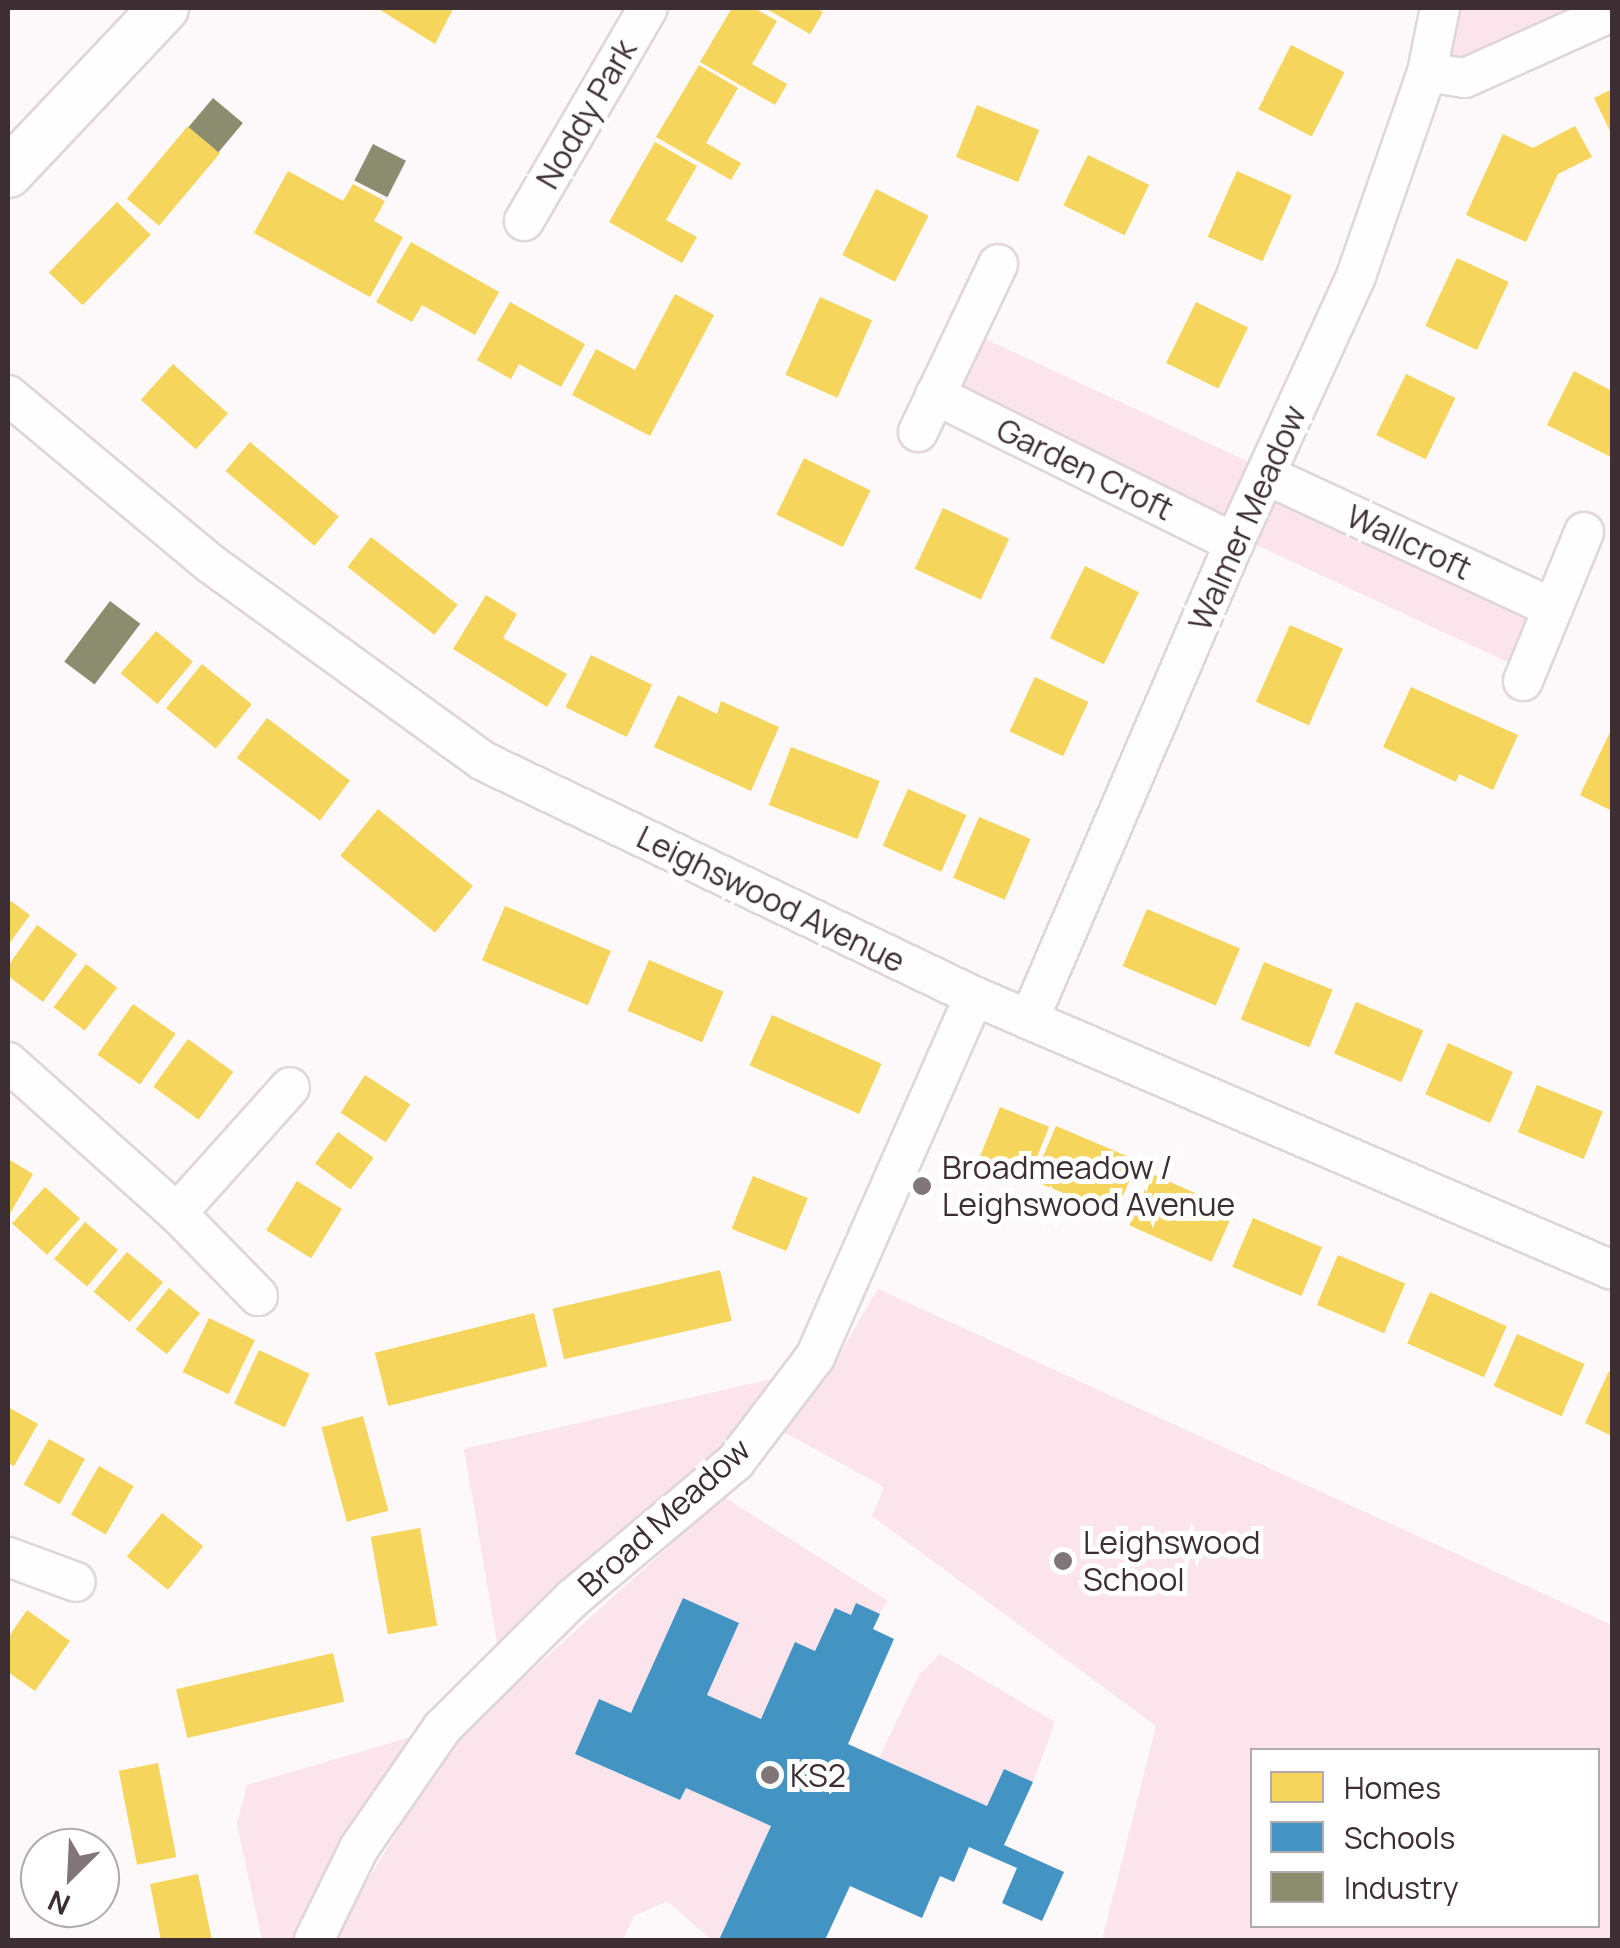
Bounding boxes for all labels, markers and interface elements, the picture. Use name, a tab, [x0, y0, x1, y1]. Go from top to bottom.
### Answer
street label: Noddy Park	[528, 33, 644, 195]
street label: Walmer Meadow	[1180, 400, 1314, 636]
street label: Garden Croft	[991, 410, 1179, 528]
street label: Wallcroft	[1341, 496, 1477, 588]
street label: Leighswood Avenue	[631, 817, 911, 981]
place label: Broadmeadow / Leighswood Avenue	[942, 1149, 1235, 1224]
marker: Broadmeadow / Leighswood Avenue	[911, 1175, 933, 1197]
street label: Broad Meadow	[570, 1430, 758, 1604]
place label: Leighswood School	[1083, 1524, 1260, 1599]
marker: Leighswood School	[1052, 1550, 1074, 1572]
legend	[1250, 1748, 1600, 1928]
place label: KS2	[790, 1756, 846, 1794]
marker: KS2	[759, 1764, 781, 1786]
text: Homes	[1344, 1767, 1441, 1808]
text: Schools	[1344, 1817, 1455, 1858]
north arrow	[20, 1828, 120, 1928]
text: Industry	[1344, 1867, 1459, 1908]
text: N	[42, 1882, 76, 1925]

